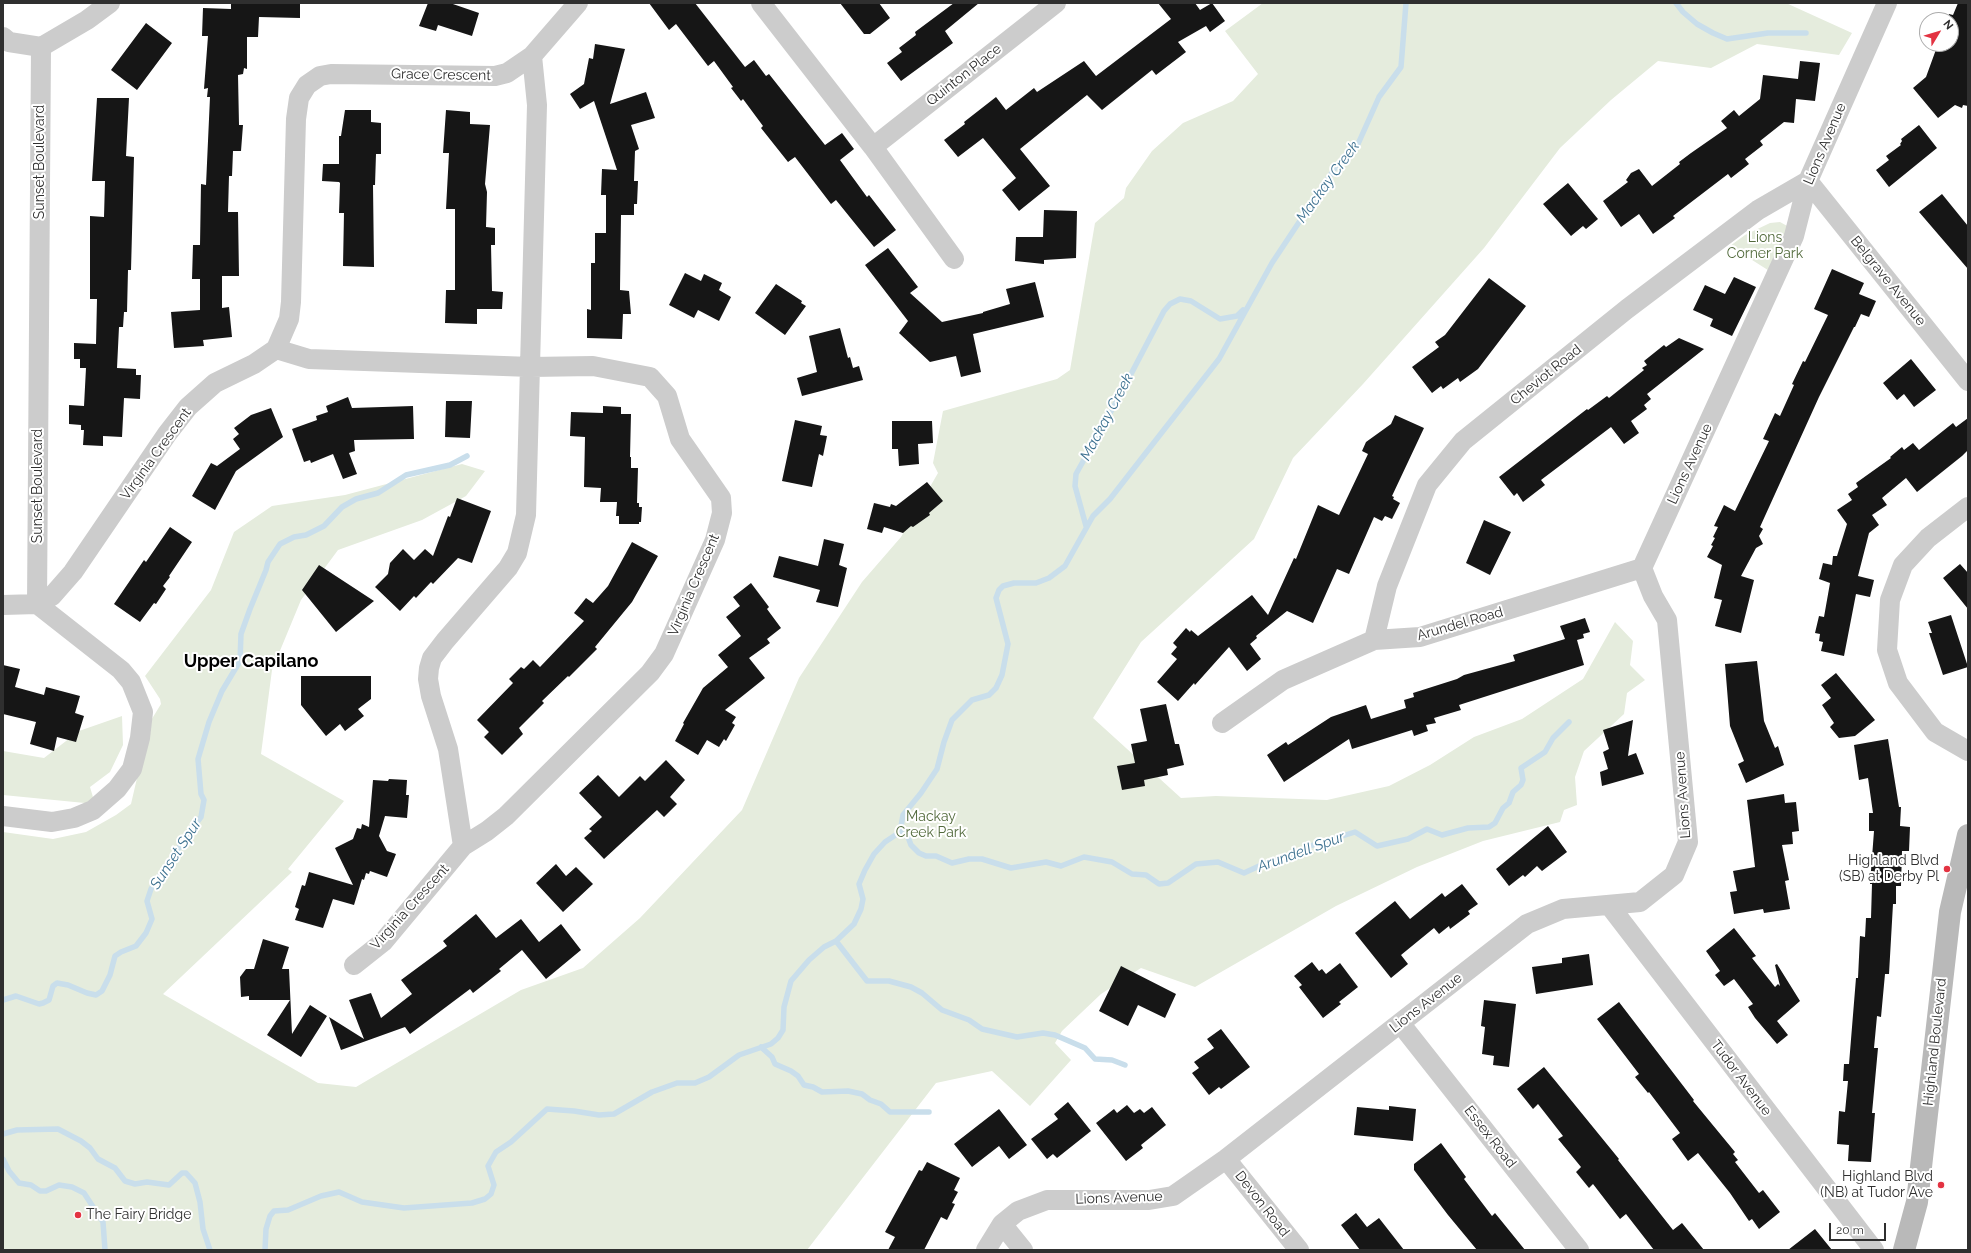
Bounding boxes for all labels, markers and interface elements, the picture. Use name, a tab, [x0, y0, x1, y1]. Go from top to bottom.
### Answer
north arrow	[1919, 12, 1959, 52]
text: N	[1940, 18, 1956, 32]
street label: Quinton Place	[923, 41, 1005, 109]
street label: Grace Crescent	[391, 66, 491, 84]
street label: Lions Avenue	[1800, 101, 1850, 187]
street label: Sunset Boulevard	[32, 105, 48, 219]
water label: Mackay Creek	[1292, 138, 1364, 226]
park label: Lions Corner Park	[1727, 230, 1803, 262]
street label: Belgrave Avenue	[1847, 233, 1929, 329]
street label: Cheviot Road	[1507, 341, 1585, 409]
water label: Mackay Creek	[1076, 370, 1138, 464]
street label: Virginia Crescent	[117, 405, 195, 503]
street label: Lions Avenue	[1664, 421, 1716, 507]
street label: Sunset Boulevard	[30, 429, 46, 543]
street label: Virginia Crescent	[665, 531, 723, 639]
street label: Arundel Road	[1415, 604, 1505, 644]
district label: Upper Capilano	[184, 651, 318, 673]
street label: Lions Avenue	[1672, 751, 1694, 839]
park label: Mackay Creek Park	[896, 809, 966, 842]
water label: Sunset Spur	[147, 815, 205, 893]
water label: Arundell Spur	[1255, 828, 1347, 876]
place label: Highland Blvd (SB) at Derby Pl	[1839, 853, 1939, 886]
street label: Virginia Crescent	[367, 861, 453, 953]
marker: Highland Blvd (SB) at Derby Pl	[1942, 864, 1952, 874]
street label: Lions Avenue	[1386, 970, 1466, 1036]
street label: Highland Boulevard	[1920, 977, 1950, 1107]
street label: Tudor Avenue	[1707, 1037, 1775, 1119]
street label: Essex Road	[1461, 1103, 1519, 1171]
street label: Devon Road	[1231, 1168, 1293, 1240]
place label: Highland Blvd (NB) at Tudor Ave	[1820, 1169, 1933, 1202]
marker: Highland Blvd (NB) at Tudor Ave	[1936, 1180, 1946, 1190]
street label: Lions Avenue	[1075, 1188, 1163, 1208]
place label: The Fairy Bridge	[86, 1207, 191, 1223]
marker: The Fairy Bridge	[73, 1210, 83, 1220]
scale bar	[1831, 1215, 1888, 1241]
text: 20 m	[1836, 1223, 1864, 1237]

